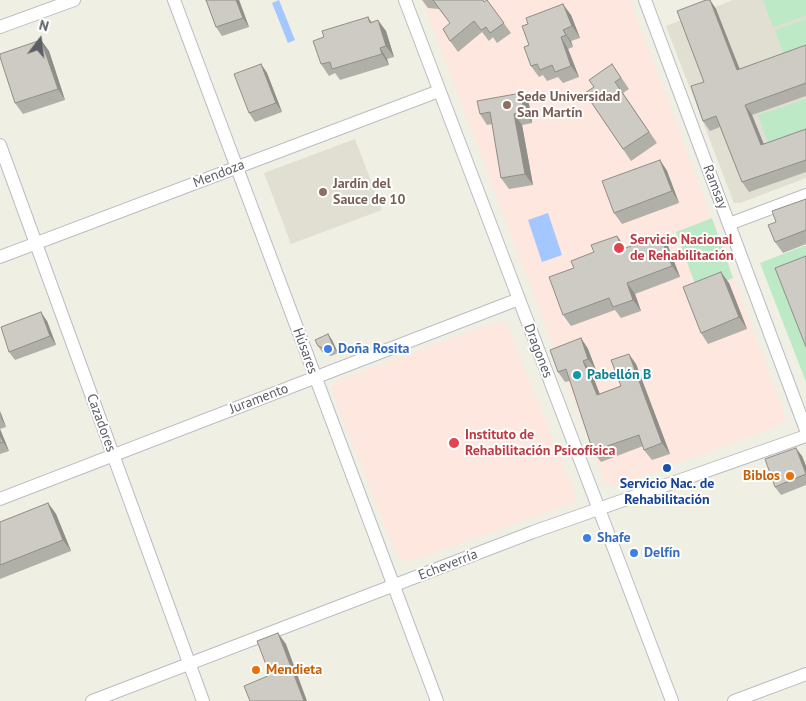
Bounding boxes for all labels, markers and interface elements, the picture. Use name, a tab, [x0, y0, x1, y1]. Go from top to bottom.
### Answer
north arrow	[15, 15, 65, 65]
text: N	[37, 16, 51, 35]
place label: Sede Universidad San Martín	[517, 89, 620, 121]
marker: Sede Universidad San Martín	[501, 99, 513, 111]
street label: Mendoza	[191, 157, 247, 191]
street label: Ramsay	[699, 163, 731, 211]
place label: Jardín del Sauce de 10	[333, 176, 405, 208]
marker: Jardín del Sauce de 10	[317, 186, 329, 198]
place label: Servicio Nacional de Rehabilitación	[630, 232, 734, 264]
marker: Servicio Nacional de Rehabilitación	[612, 241, 626, 255]
street label: Dragones	[520, 322, 556, 380]
street label: Húsares	[289, 326, 321, 376]
place label: Doña Rosita	[338, 341, 409, 357]
marker: Doña Rosita	[322, 343, 334, 355]
place label: Pabellón B	[587, 367, 651, 383]
marker: Pabellón B	[571, 369, 583, 381]
street label: Juramento	[227, 380, 291, 418]
street label: Cazadores	[83, 392, 119, 454]
place label: Instituto de Rehabilitación Psicofísica	[465, 427, 615, 460]
marker: Instituto de Rehabilitación Psicofísica	[447, 436, 461, 450]
marker: Servicio Nac. de Rehabilitación	[661, 462, 673, 474]
place label: Biblos	[743, 468, 780, 484]
marker: Biblos	[784, 470, 796, 482]
place label: Servicio Nac. de Rehabilitación	[620, 476, 714, 508]
place label: Shafe	[597, 530, 631, 546]
marker: Shafe	[581, 532, 593, 544]
place label: Delfín	[644, 545, 680, 561]
street label: Echeverría	[416, 546, 480, 584]
marker: Delfín	[628, 547, 640, 559]
place label: Mendieta	[266, 662, 322, 678]
marker: Mendieta	[250, 664, 262, 676]

